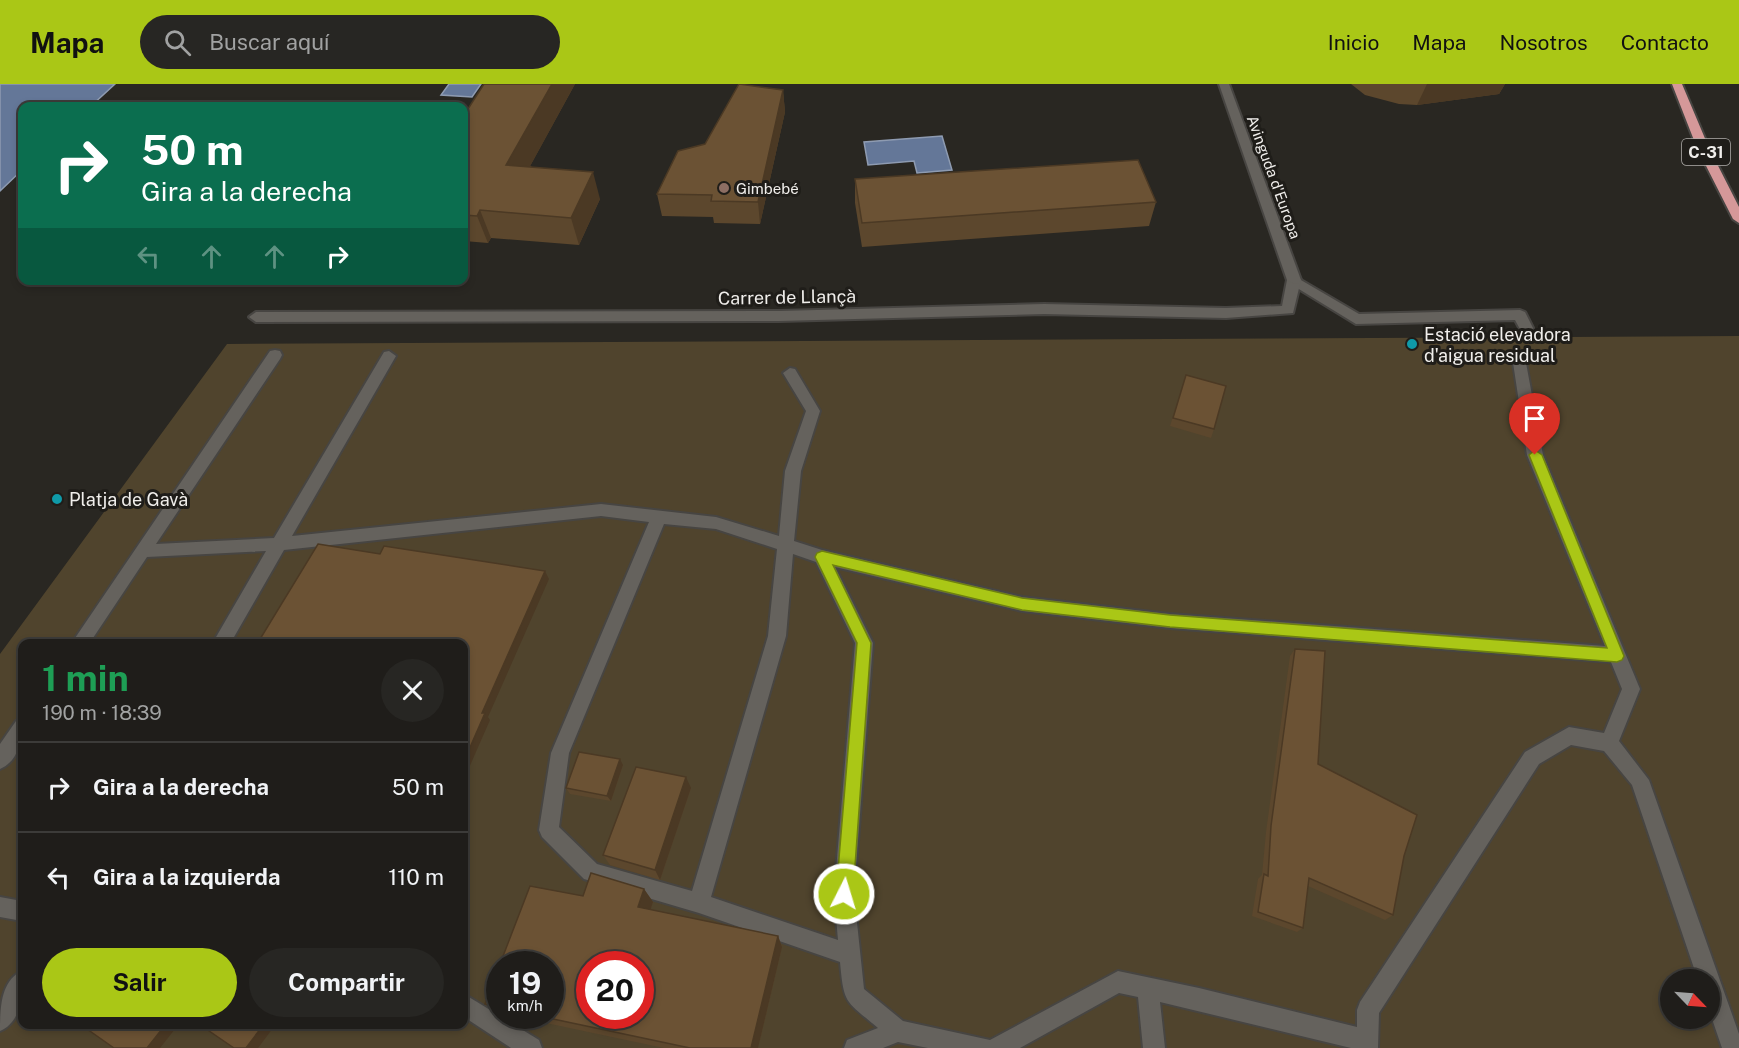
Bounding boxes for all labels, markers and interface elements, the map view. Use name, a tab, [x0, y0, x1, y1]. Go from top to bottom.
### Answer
search box	[140, 15, 560, 69]
text: Mapa	[30, 26, 104, 59]
icon: search	[161, 26, 194, 59]
text: Buscar aquí	[209, 29, 329, 55]
text: Inicio	[1328, 30, 1379, 55]
text: Mapa	[1412, 30, 1466, 55]
text: Nosotros	[1499, 30, 1588, 55]
text: Contacto	[1621, 30, 1709, 55]
street label: Avinguda d'Europa	[1244, 113, 1304, 241]
text: 50 m	[141, 125, 244, 174]
icon: right	[42, 126, 120, 204]
road number: C-31	[1682, 139, 1730, 165]
text: Gira a la derecha	[141, 175, 352, 207]
place label: Gimbebé	[736, 180, 799, 197]
marker: Gimbebé	[717, 181, 731, 195]
icon: left	[132, 240, 165, 273]
icon: ahead	[195, 240, 228, 273]
icon: ahead	[258, 240, 291, 273]
icon: right	[321, 240, 354, 273]
street label: Carrer de Llançà	[718, 285, 856, 309]
place label: Estació elevadora d'aigua residual	[1424, 324, 1571, 366]
marker: Estació elevadora d'aigua residual	[1405, 337, 1419, 351]
pin	[1509, 393, 1560, 455]
icon: arrive	[1518, 402, 1551, 435]
place label: Platja de Gavà	[69, 489, 188, 510]
marker: Platja de Gavà	[50, 492, 64, 506]
text: 1 min	[42, 657, 129, 699]
button: close	[381, 659, 444, 722]
text: 190 m · 18:39	[42, 701, 162, 725]
icon: right	[42, 771, 75, 804]
text: Gira a la derecha	[93, 774, 269, 800]
text: 50 m	[392, 774, 444, 800]
icon: left	[42, 861, 75, 894]
position arrow	[812, 862, 876, 926]
text: Gira a la izquierda	[93, 864, 280, 890]
text: 110 m	[388, 864, 444, 890]
button: Salir	[42, 948, 237, 1017]
button: Compartir	[249, 948, 444, 1017]
speed limit sign: 20	[576, 951, 654, 1029]
text: 19	[509, 965, 541, 1001]
north arrow	[1660, 969, 1720, 1029]
map controls	[1660, 969, 1720, 1029]
text: km/h	[507, 997, 543, 1014]

